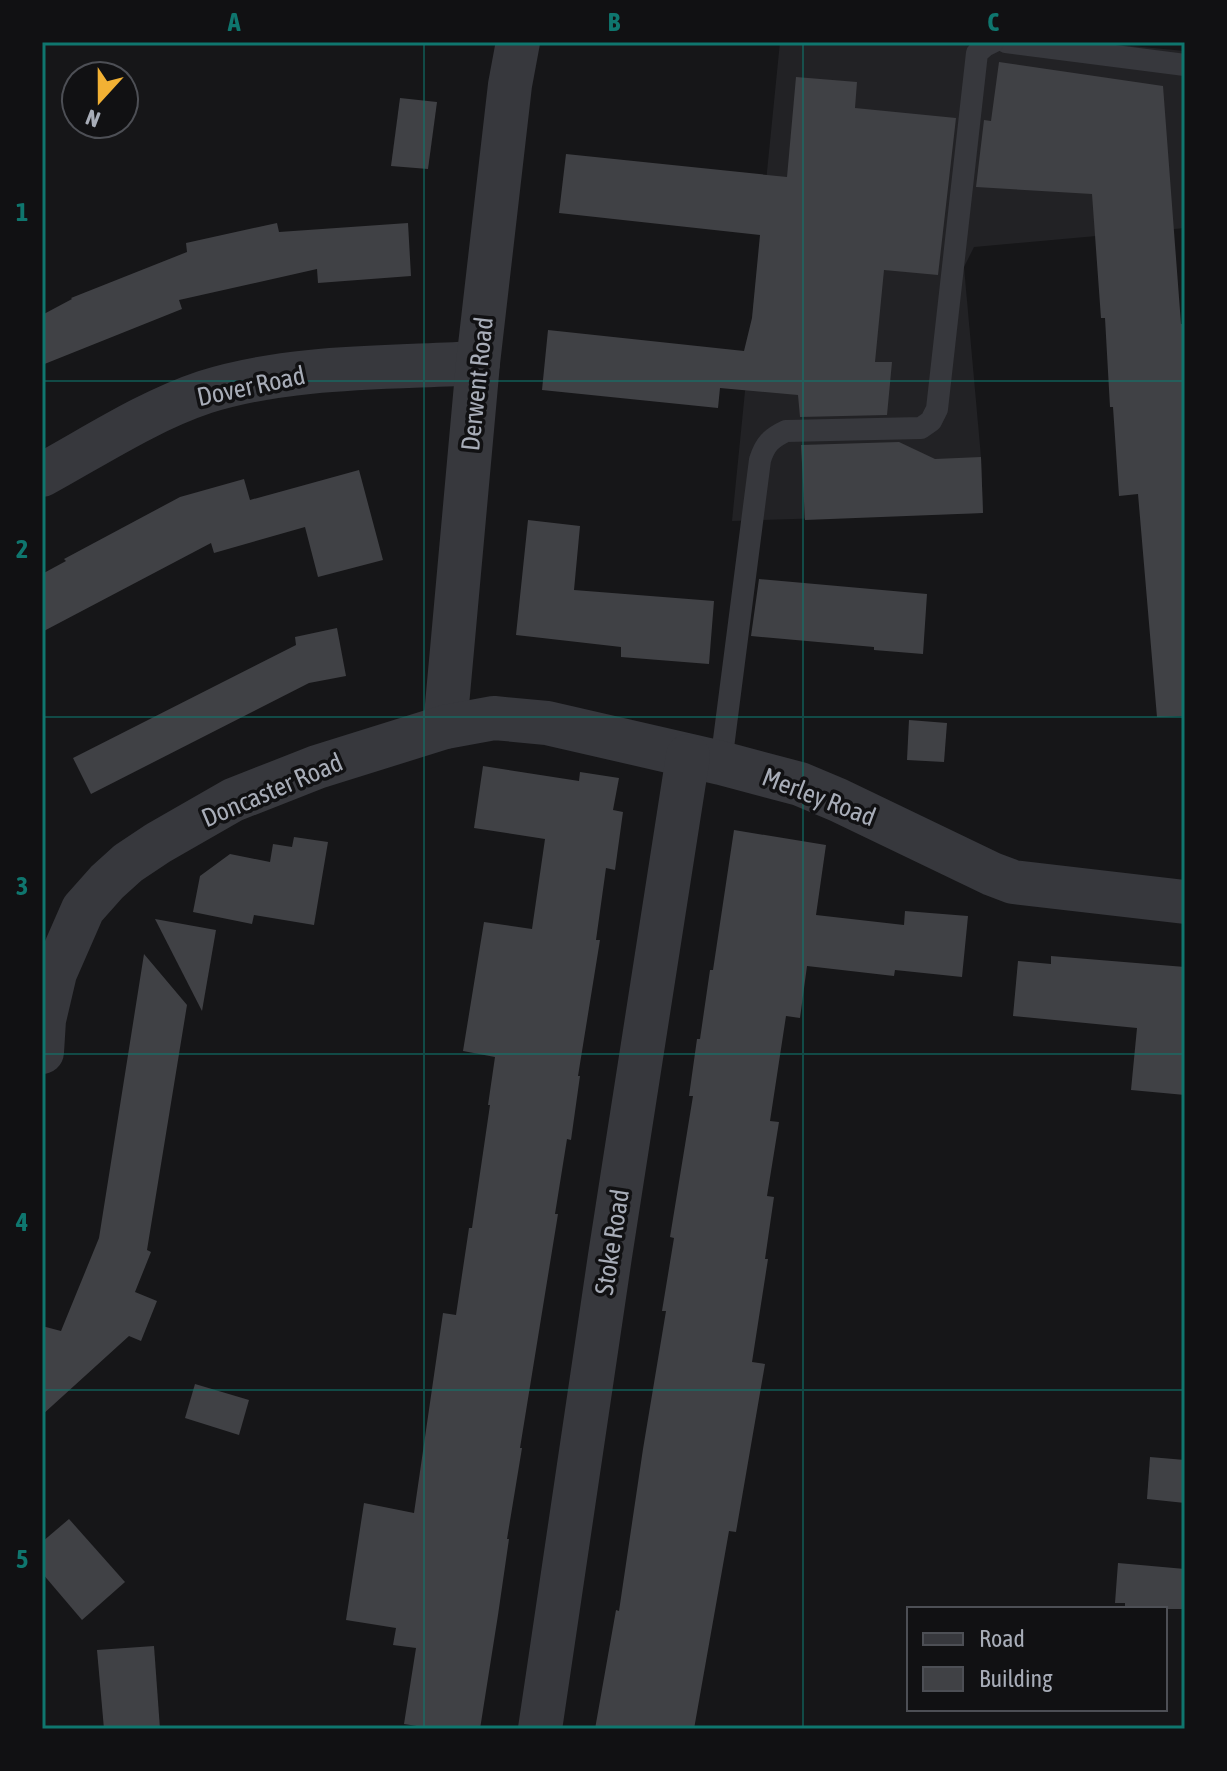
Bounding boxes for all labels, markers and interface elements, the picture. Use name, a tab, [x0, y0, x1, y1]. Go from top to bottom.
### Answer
text: A	[227, 7, 241, 37]
text: B	[608, 7, 621, 37]
text: C	[987, 7, 999, 37]
north arrow	[60, 60, 140, 140]
text: N	[82, 104, 104, 133]
text: 1	[16, 197, 28, 227]
street label: Derwent Road	[455, 316, 499, 452]
street label: Dover Road	[194, 360, 308, 412]
text: 2	[16, 534, 28, 564]
street label: Doncaster Road	[197, 747, 347, 833]
street label: Merley Road	[758, 762, 880, 832]
text: 3	[16, 871, 28, 901]
street label: Stoke Road	[589, 1187, 635, 1297]
text: 4	[15, 1207, 28, 1237]
text: 5	[16, 1544, 28, 1574]
legend	[907, 1607, 1167, 1711]
text: Road	[979, 1625, 1025, 1652]
text: Building	[979, 1665, 1053, 1692]

